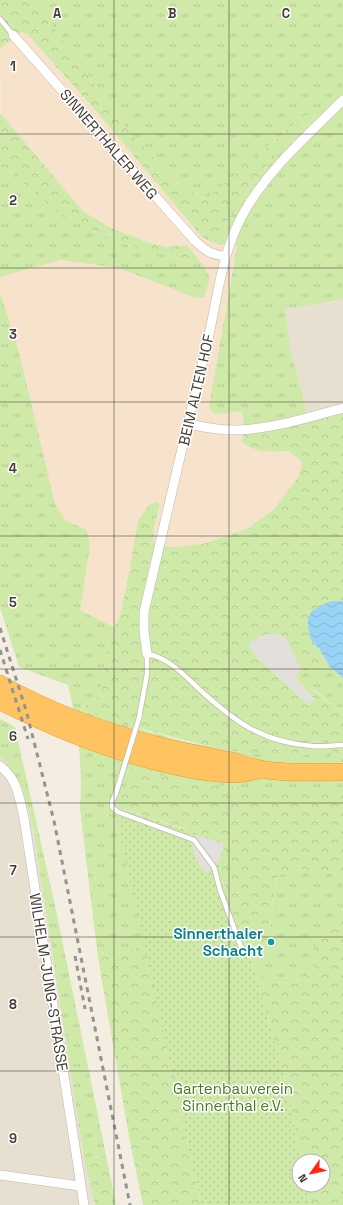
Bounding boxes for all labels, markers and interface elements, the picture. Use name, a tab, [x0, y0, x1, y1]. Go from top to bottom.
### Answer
text: A	[53, 5, 62, 22]
text: B	[168, 5, 177, 22]
text: C	[282, 5, 290, 22]
text: 1	[10, 58, 16, 75]
street label: SINNERTHALER WEG	[56, 85, 162, 203]
text: 2	[9, 192, 17, 209]
text: 3	[9, 326, 17, 343]
street label: BEIM ALTEN HOF	[174, 332, 218, 448]
text: 4	[9, 460, 17, 477]
text: 5	[9, 594, 17, 611]
text: 6	[9, 728, 17, 745]
text: 7	[9, 862, 17, 879]
street label: WILHELM-JUNG-STRASSE	[26, 892, 72, 1072]
place label: Sinnerthaler Schacht	[174, 924, 263, 960]
marker: Sinnerthaler Schacht	[266, 937, 276, 947]
text: 8	[9, 996, 17, 1013]
park label: Gartenbauverein Sinnerthal e.V.	[173, 1079, 293, 1115]
text: 9	[9, 1130, 17, 1147]
north arrow	[291, 1153, 331, 1193]
text: N	[295, 1172, 310, 1185]

